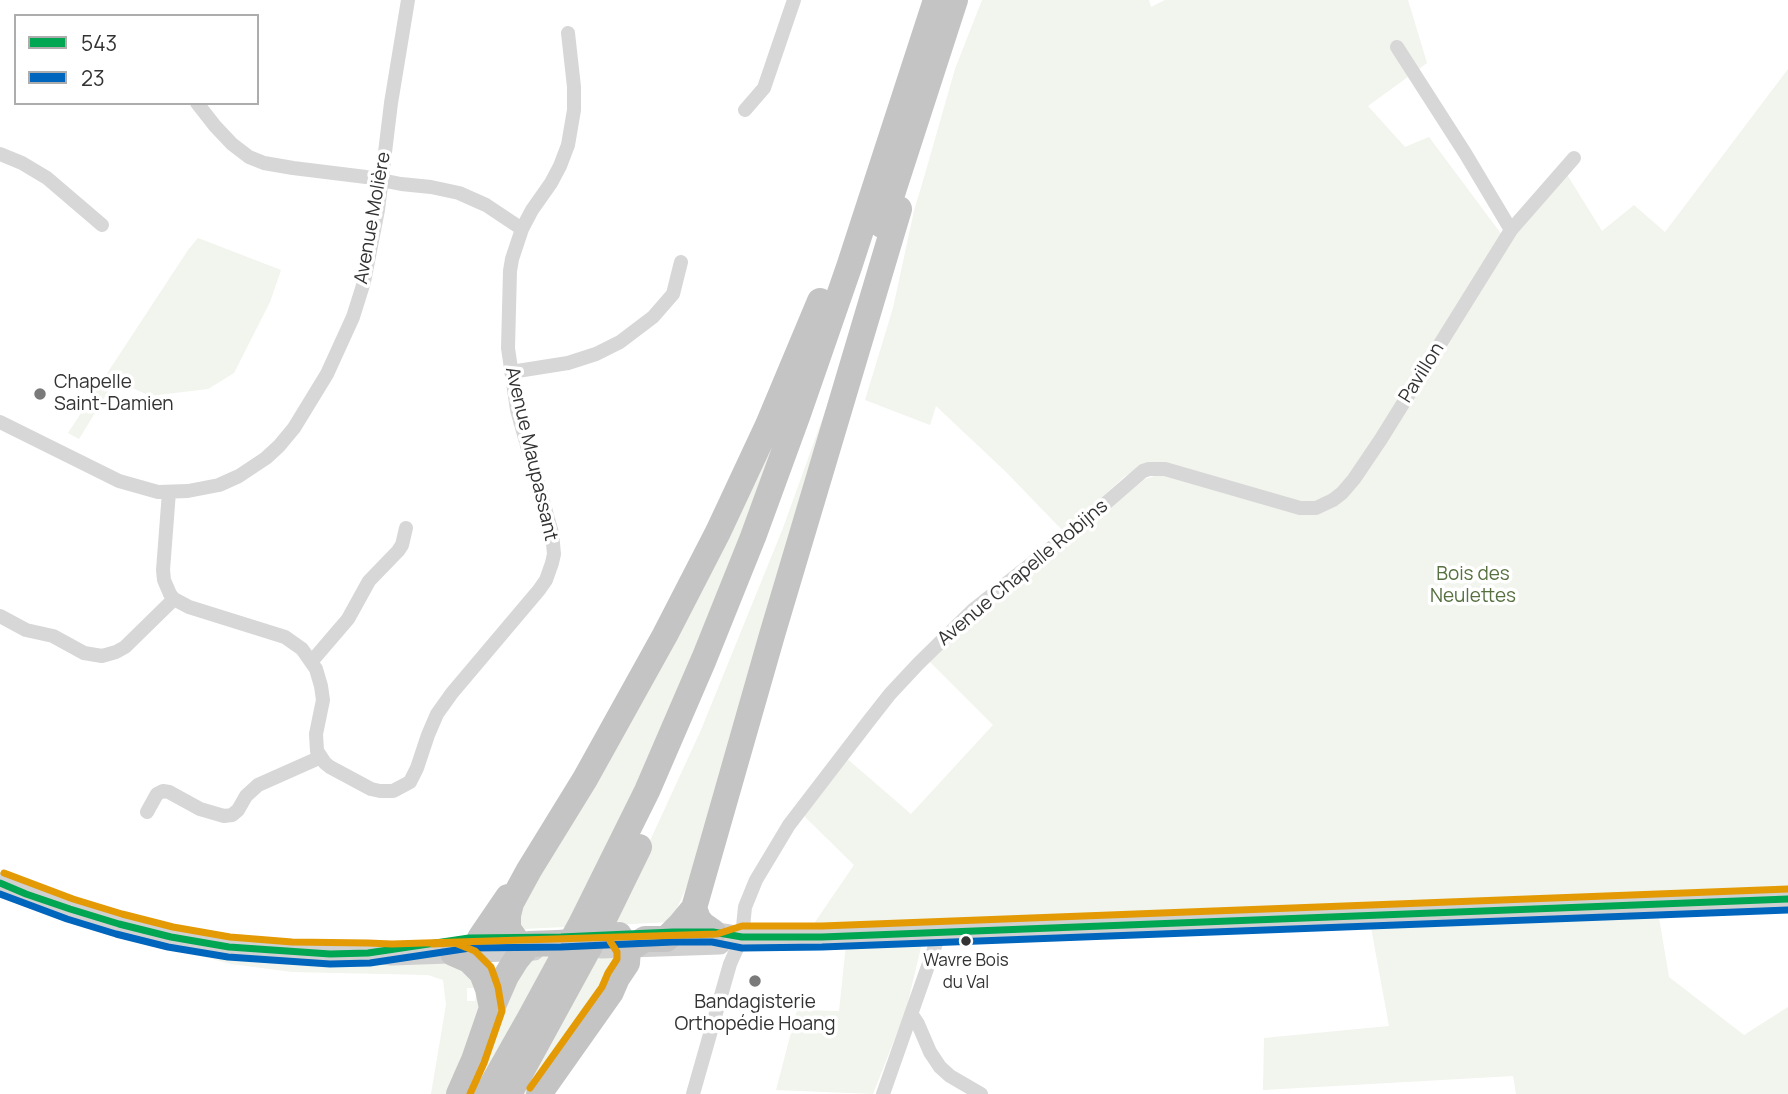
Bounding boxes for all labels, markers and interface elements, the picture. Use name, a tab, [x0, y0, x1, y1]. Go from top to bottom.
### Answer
legend	[14, 14, 259, 105]
text: 543	[81, 29, 117, 57]
text: 23	[81, 64, 105, 92]
street label: Avenue Molière	[350, 150, 396, 286]
street label: Pavillon	[1395, 339, 1449, 407]
street label: Avenue Maupassant	[500, 365, 562, 543]
place label: Chapelle Saint-Damien	[54, 372, 174, 416]
marker: Chapelle Saint-Damien	[32, 386, 48, 402]
street label: Avenue Chapelle Robijns	[933, 495, 1113, 651]
park label: Bois des Neulettes	[1430, 564, 1516, 608]
marker: Wavre Bois du Val	[959, 934, 973, 948]
place label: Wavre Bois du Val	[923, 951, 1009, 991]
marker: Bandagisterie Orthopédie Hoang	[747, 973, 763, 989]
place label: Bandagisterie Orthopédie Hoang	[674, 992, 836, 1036]

